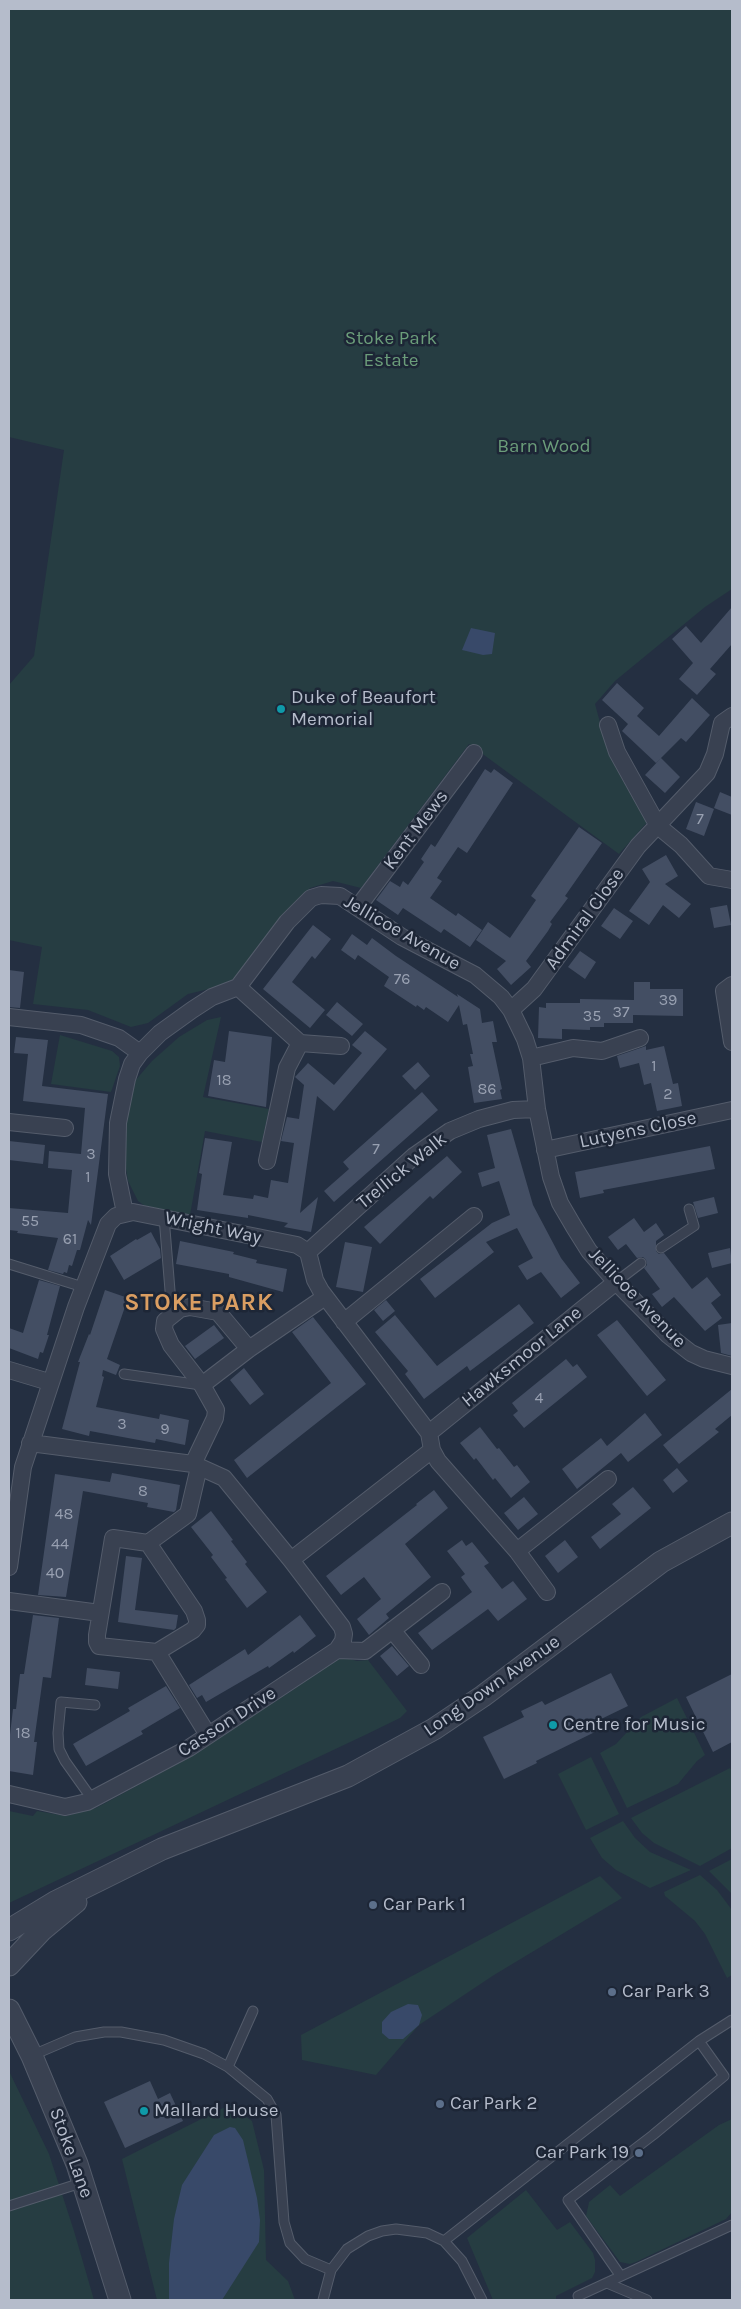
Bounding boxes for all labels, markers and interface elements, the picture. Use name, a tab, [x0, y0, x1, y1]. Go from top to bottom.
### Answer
park label: Stoke Park Estate	[345, 328, 437, 372]
park label: Barn Wood	[497, 436, 591, 458]
place label: Duke of Beaufort Memorial	[291, 687, 436, 731]
marker: Duke of Beaufort Memorial	[275, 703, 287, 715]
street label: Kent Mews	[379, 786, 453, 874]
house number: 7	[696, 809, 704, 829]
street label: Admiral Close	[541, 864, 629, 974]
street label: Jellicoe Avenue	[340, 890, 464, 976]
house number: 76	[394, 969, 410, 989]
house number: 39	[659, 990, 677, 1010]
house number: 37	[613, 1002, 629, 1022]
house number: 35	[583, 1006, 601, 1026]
house number: 1	[651, 1056, 657, 1076]
house number: 18	[216, 1070, 232, 1090]
house number: 86	[478, 1079, 496, 1099]
house number: 2	[663, 1084, 673, 1104]
street label: Lutyens Close	[577, 1106, 699, 1154]
street label: Trellick Walk	[352, 1128, 452, 1214]
house number: 7	[372, 1139, 380, 1159]
house number: 3	[86, 1144, 96, 1164]
house number: 1	[85, 1167, 91, 1187]
street label: Wright Way	[162, 1207, 264, 1249]
house number: 55	[21, 1211, 39, 1231]
house number: 61	[63, 1229, 77, 1249]
street label: Jellicoe Avenue	[583, 1243, 691, 1353]
district label: STOKE PARK	[123, 1289, 275, 1317]
street label: Hawksmoor Lane	[457, 1302, 587, 1412]
house number: 4	[535, 1388, 543, 1408]
house number: 3	[117, 1414, 127, 1434]
house number: 9	[160, 1419, 170, 1439]
house number: 8	[138, 1481, 148, 1501]
house number: 48	[55, 1504, 73, 1524]
house number: 44	[51, 1534, 69, 1554]
house number: 40	[46, 1563, 64, 1583]
street label: Long Down Avenue	[419, 1630, 565, 1742]
street label: Casson Drive	[173, 1682, 281, 1762]
place label: Centre for Music	[563, 1714, 705, 1736]
marker: Centre for Music	[547, 1719, 559, 1731]
house number: 18	[15, 1723, 31, 1743]
place label: Car Park 1	[383, 1894, 466, 1916]
marker: Car Park 1	[367, 1899, 379, 1911]
place label: Car Park 3	[622, 1981, 710, 2003]
marker: Car Park 3	[606, 1986, 618, 1998]
place label: Car Park 2	[450, 2093, 538, 2115]
marker: Car Park 2	[434, 2098, 446, 2110]
place label: Mallard House	[154, 2100, 279, 2122]
street label: Stoke Lane	[44, 2105, 98, 2201]
marker: Mallard House	[138, 2105, 150, 2117]
place label: Car Park 19	[535, 2142, 629, 2164]
marker: Car Park 19	[633, 2147, 645, 2159]

